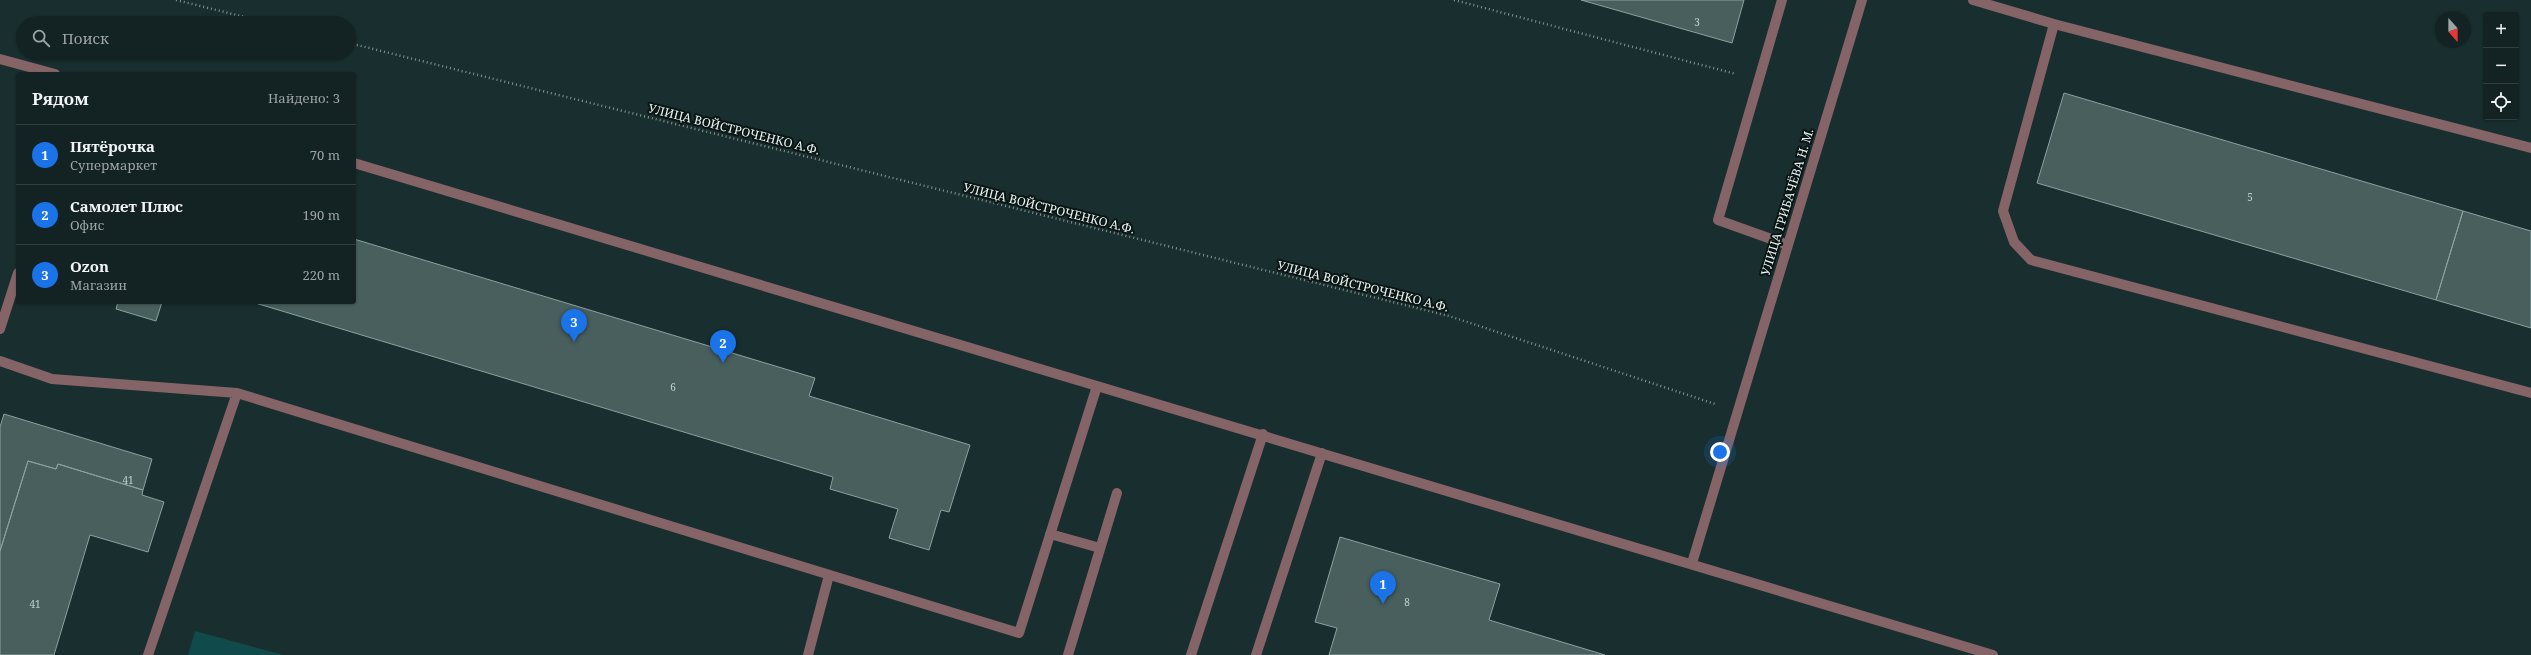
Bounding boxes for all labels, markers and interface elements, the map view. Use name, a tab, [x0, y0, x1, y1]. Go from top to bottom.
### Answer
north arrow	[2435, 12, 2471, 48]
map controls	[2483, 12, 2519, 120]
button: +	[2483, 12, 2519, 48]
house number: 3	[1694, 15, 1700, 29]
search box	[16, 16, 356, 60]
icon: search	[30, 27, 52, 49]
text: Поиск	[62, 28, 109, 48]
button: −	[2483, 48, 2519, 84]
button: locate	[2483, 84, 2519, 120]
text: Рядом	[32, 87, 89, 110]
text: Найдено: 3	[268, 89, 340, 107]
street label: УЛИЦА ВОЙСТРОЧЕНКО А.Ф.	[646, 99, 822, 159]
street label: УЛИЦА ГРИБАЧЁВА Н. М.	[1756, 126, 1818, 278]
text: Пятёрочка	[70, 136, 155, 156]
text: 1	[41, 146, 49, 164]
text: 70 m	[310, 146, 340, 164]
text: Супермаркет	[70, 156, 157, 174]
street label: УЛИЦА ВОЙСТРОЧЕНКО А.Ф.	[961, 178, 1137, 238]
house number: 5	[2247, 190, 2253, 204]
text: Самолет Плюс	[70, 196, 183, 216]
text: 2	[41, 206, 49, 224]
text: 190 m	[303, 206, 340, 224]
text: Офис	[70, 216, 104, 234]
text: Ozon	[70, 256, 109, 276]
street label: УЛИЦА ВОЙСТРОЧЕНКО А.Ф.	[1275, 256, 1451, 316]
text: 3	[41, 266, 49, 284]
text: 220 m	[303, 266, 340, 284]
text: Магазин	[70, 276, 127, 294]
pin: 3	[561, 309, 587, 342]
pin: 2	[710, 330, 736, 363]
house number: 6	[670, 380, 676, 394]
your location	[1710, 442, 1730, 462]
house number: 41	[122, 473, 134, 487]
pin: 1	[1370, 571, 1396, 604]
house number: 8	[1404, 595, 1410, 609]
house number: 41	[29, 597, 41, 611]

